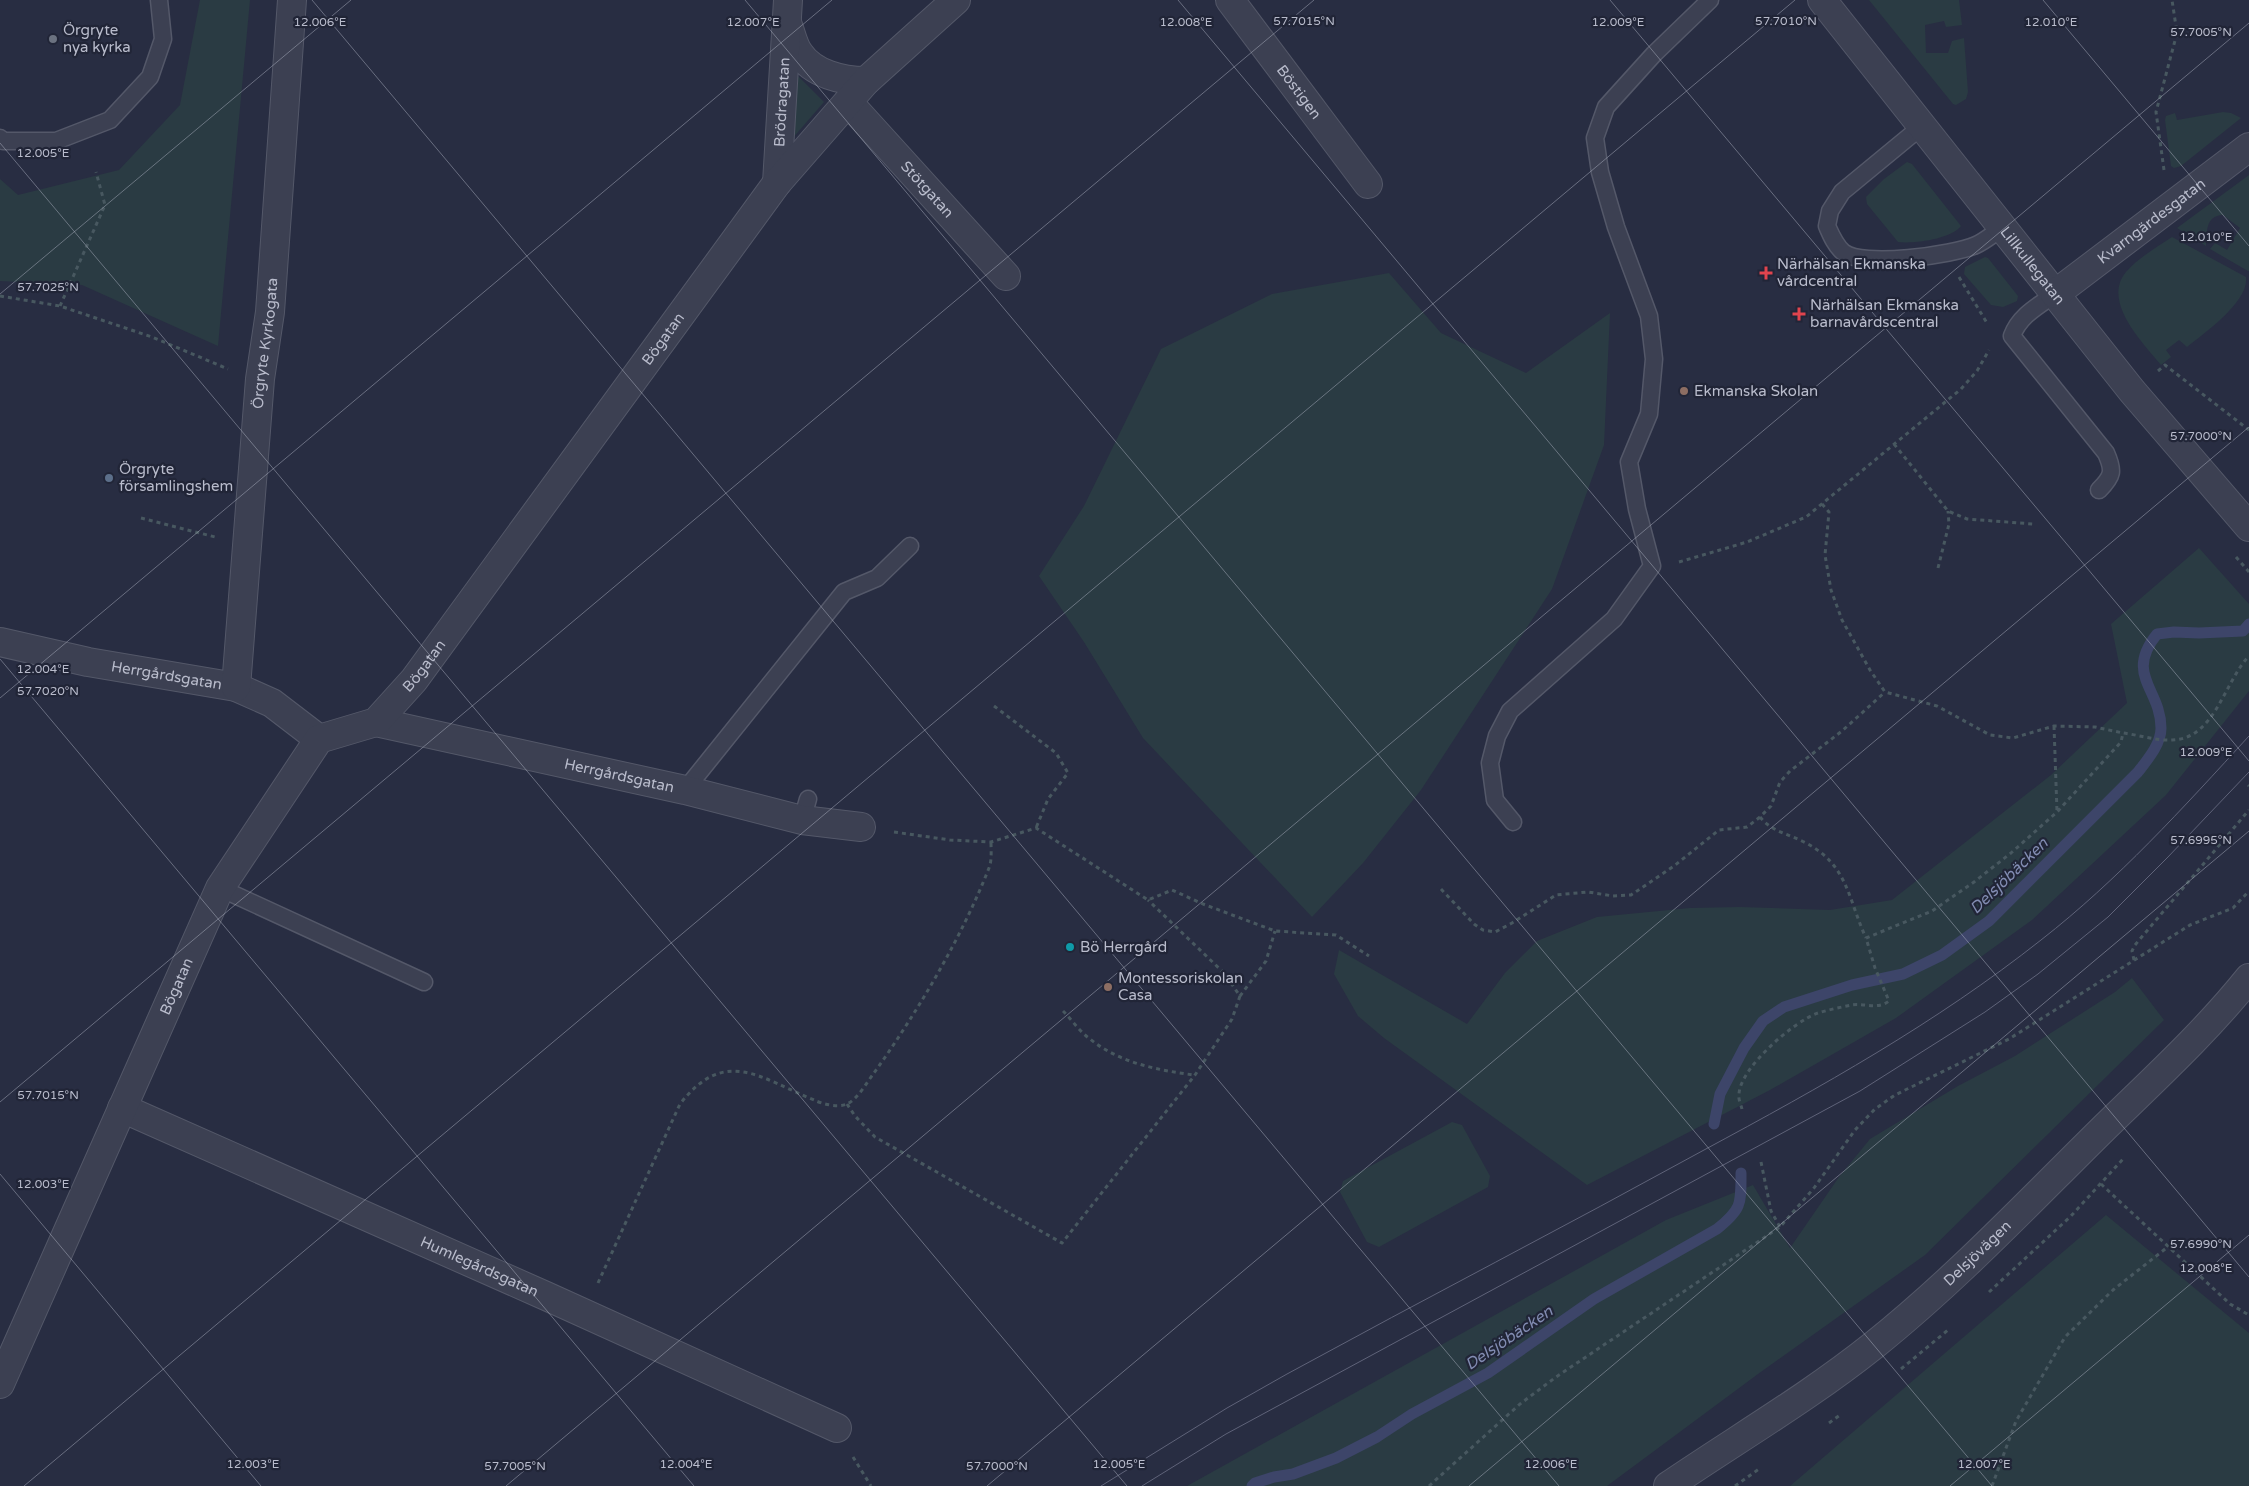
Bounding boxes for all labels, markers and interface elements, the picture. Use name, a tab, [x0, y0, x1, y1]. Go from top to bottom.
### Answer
text: 57.7015°N	[1273, 14, 1335, 28]
text: 57.7010°N	[1755, 14, 1817, 28]
text: 12.006°E	[294, 15, 347, 29]
text: 12.007°E	[726, 15, 780, 29]
text: 12.008°E	[1160, 15, 1213, 29]
text: 12.009°E	[1592, 15, 1645, 29]
text: 12.010°E	[2025, 15, 2078, 29]
place label: Örgryte nya kyrka	[63, 21, 131, 56]
text: 57.7005°N	[2170, 25, 2232, 39]
marker: Örgryte nya kyrka	[47, 33, 59, 45]
street label: Brödragatan	[770, 57, 794, 147]
street label: Böstigen	[1273, 61, 1325, 123]
text: 12.005°E	[17, 146, 70, 160]
street label: Stötgatan	[897, 157, 958, 221]
street label: Kvarngärdesgatan	[2094, 174, 2209, 268]
street label: Lillkullegatan	[1996, 223, 2069, 308]
text: 12.010°E	[2180, 230, 2233, 244]
place label: Närhälsan Ekmanska vårdcentral	[1777, 255, 1926, 290]
marker: Närhälsan Ekmanska vårdcentral	[1759, 266, 1773, 280]
street label: Örgryte Kyrkogata	[249, 277, 281, 410]
text: 57.7025°N	[17, 280, 79, 294]
place label: Närhälsan Ekmanska barnavårdscentral	[1810, 296, 1959, 331]
marker: Närhälsan Ekmanska barnavårdscentral	[1792, 307, 1806, 321]
street label: Bögatan	[638, 309, 688, 369]
place label: Ekmanska Skolan	[1694, 382, 1818, 400]
marker: Ekmanska Skolan	[1678, 385, 1690, 397]
text: 57.7000°N	[2170, 429, 2232, 443]
place label: Örgryte församlingshem	[119, 460, 233, 495]
marker: Örgryte församlingshem	[103, 472, 115, 484]
street label: Bögatan	[399, 636, 449, 696]
street label: Herrgårdsgatan	[110, 657, 223, 693]
text: 12.004°E	[17, 662, 70, 676]
text: 57.7020°N	[17, 684, 79, 698]
text: 12.009°E	[2180, 745, 2233, 759]
street label: Herrgårdsgatan	[563, 755, 676, 796]
water label: Delsjöbäcken	[1966, 833, 2053, 918]
text: 57.6995°N	[2170, 833, 2232, 847]
place label: Bö Herrgård	[1080, 938, 1167, 956]
marker: Bö Herrgård	[1064, 941, 1076, 953]
street label: Bögatan	[156, 955, 197, 1018]
place label: Montessoriskolan Casa	[1118, 969, 1243, 1004]
marker: Montessoriskolan Casa	[1102, 981, 1114, 993]
text: 57.7015°N	[17, 1088, 79, 1102]
text: 12.003°E	[17, 1177, 70, 1191]
street label: Delsjövägen	[1940, 1217, 2015, 1290]
street label: Humlegårdsgatan	[418, 1232, 541, 1301]
text: 57.6990°N	[2170, 1237, 2232, 1251]
text: 12.008°E	[2180, 1261, 2233, 1275]
water label: Delsjöbäcken	[1461, 1301, 1558, 1375]
text: 12.003°E	[227, 1457, 280, 1471]
text: 12.004°E	[660, 1457, 713, 1471]
text: 12.005°E	[1093, 1457, 1146, 1471]
text: 12.006°E	[1525, 1457, 1578, 1471]
text: 12.007°E	[1957, 1457, 2011, 1471]
text: 57.7005°N	[484, 1459, 546, 1473]
text: 57.7000°N	[966, 1459, 1028, 1473]

